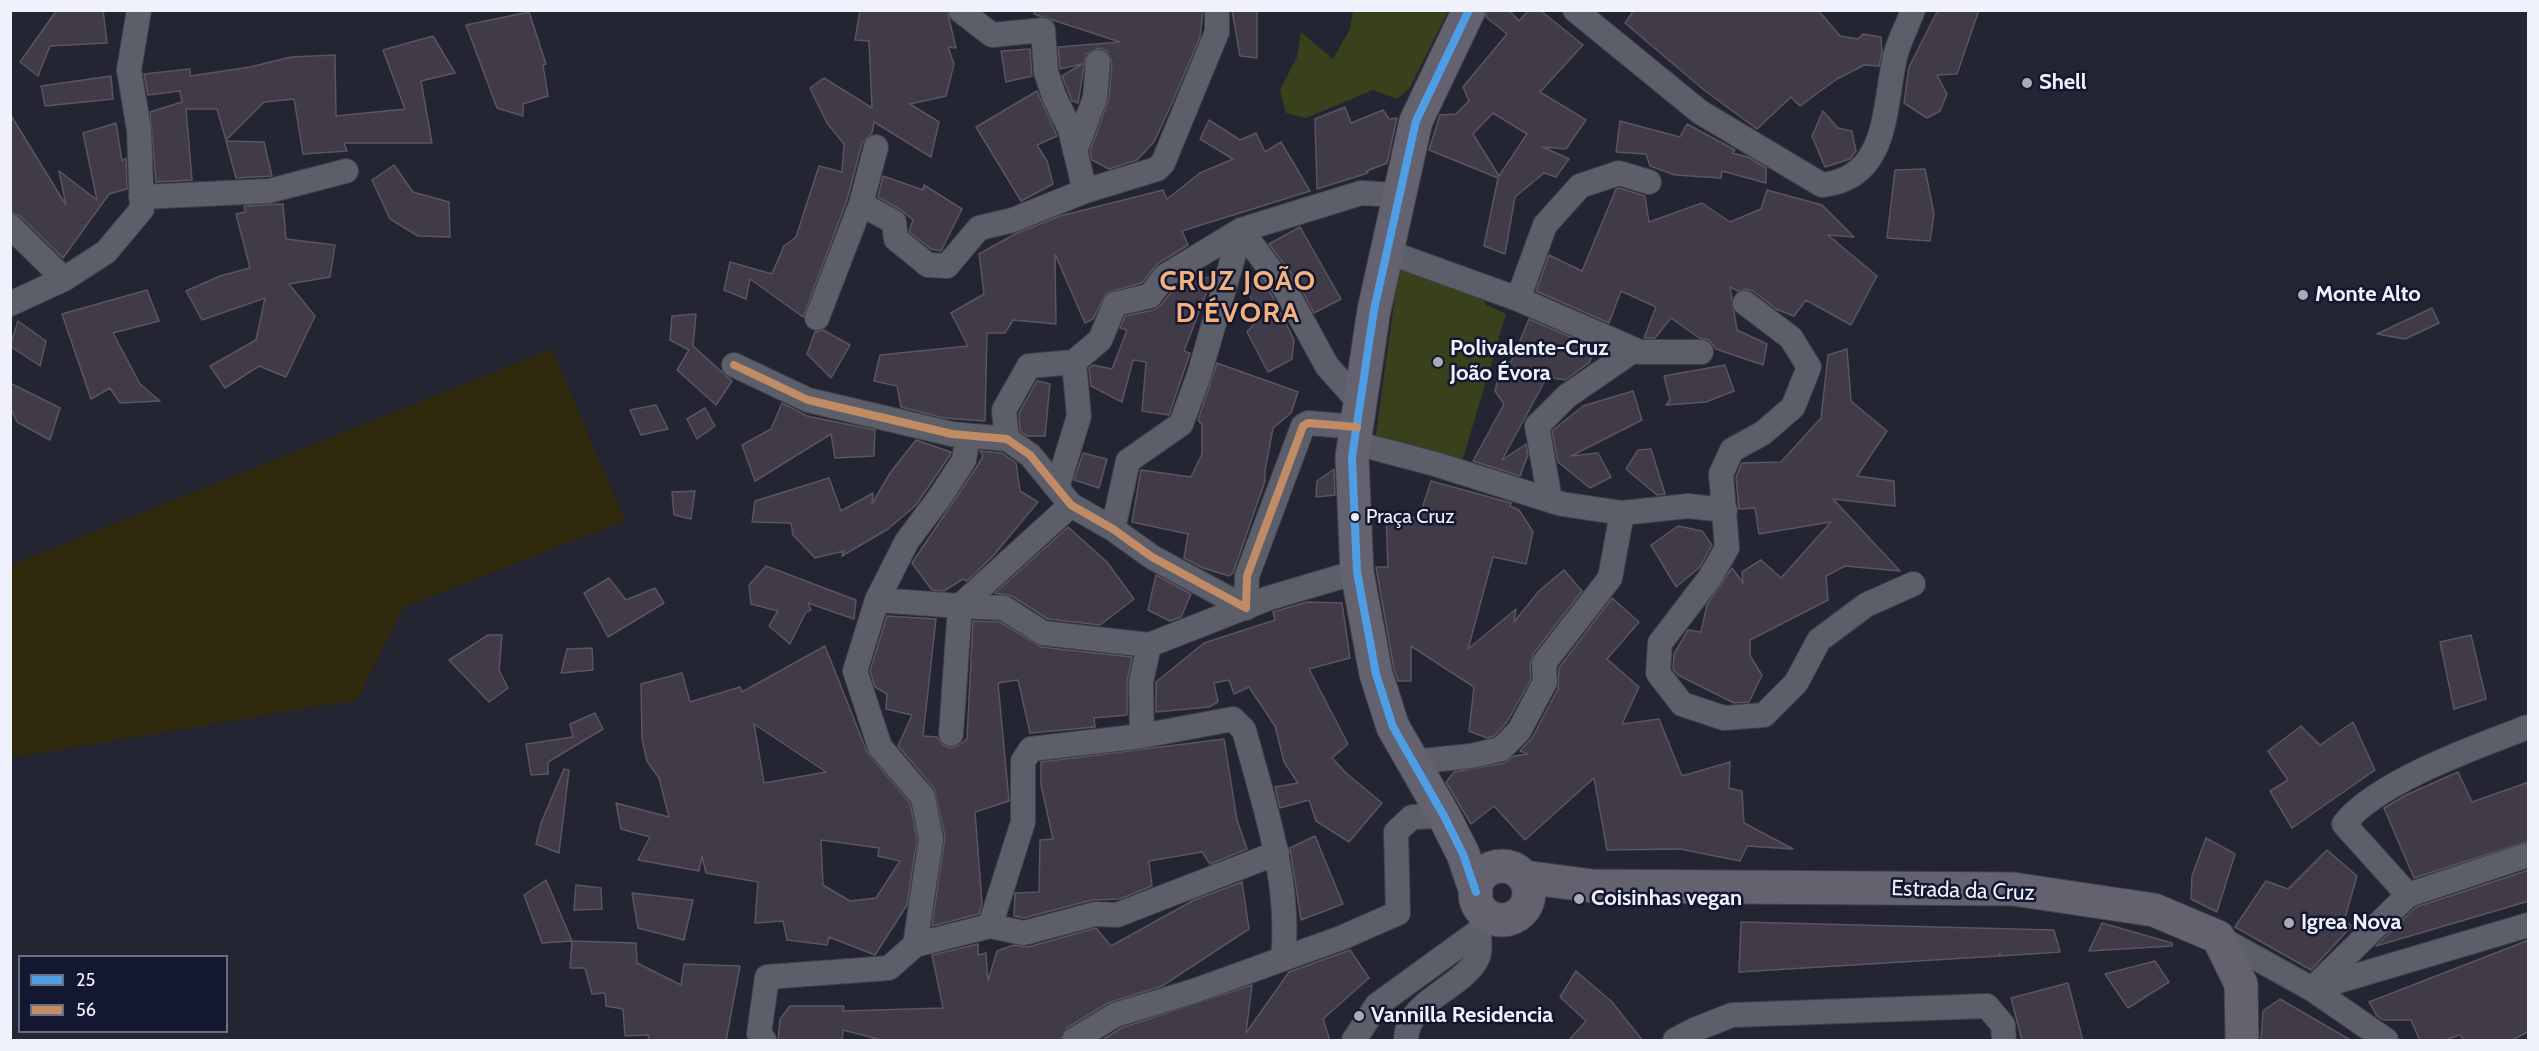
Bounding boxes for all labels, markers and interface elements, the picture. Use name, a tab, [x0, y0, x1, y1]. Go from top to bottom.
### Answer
place label: Shell	[2039, 70, 2087, 96]
marker: Shell	[2020, 76, 2034, 90]
district label: CRUZ JOÃO D'ÉVORA	[1159, 265, 1317, 331]
place label: Monte Alto	[2315, 282, 2421, 308]
marker: Monte Alto	[2296, 288, 2310, 302]
place label: Polivalente-Cruz João Évora	[1450, 336, 1609, 388]
marker: Polivalente-Cruz João Évora	[1431, 355, 1445, 369]
place label: Praça Cruz	[1366, 505, 1455, 529]
marker: Praça Cruz	[1349, 511, 1361, 523]
street label: Estrada da Cruz	[1891, 875, 2035, 907]
place label: Coisinhas vegan	[1591, 886, 1742, 912]
marker: Coisinhas vegan	[1572, 892, 1586, 906]
place label: Igrea Nova	[2301, 910, 2402, 936]
marker: Igrea Nova	[2282, 916, 2296, 930]
legend	[18, 955, 228, 1033]
text: 25	[76, 969, 95, 991]
text: 56	[76, 999, 96, 1021]
place label: Vannilla Residencia	[1371, 1003, 1553, 1029]
marker: Vannilla Residencia	[1352, 1009, 1366, 1023]

